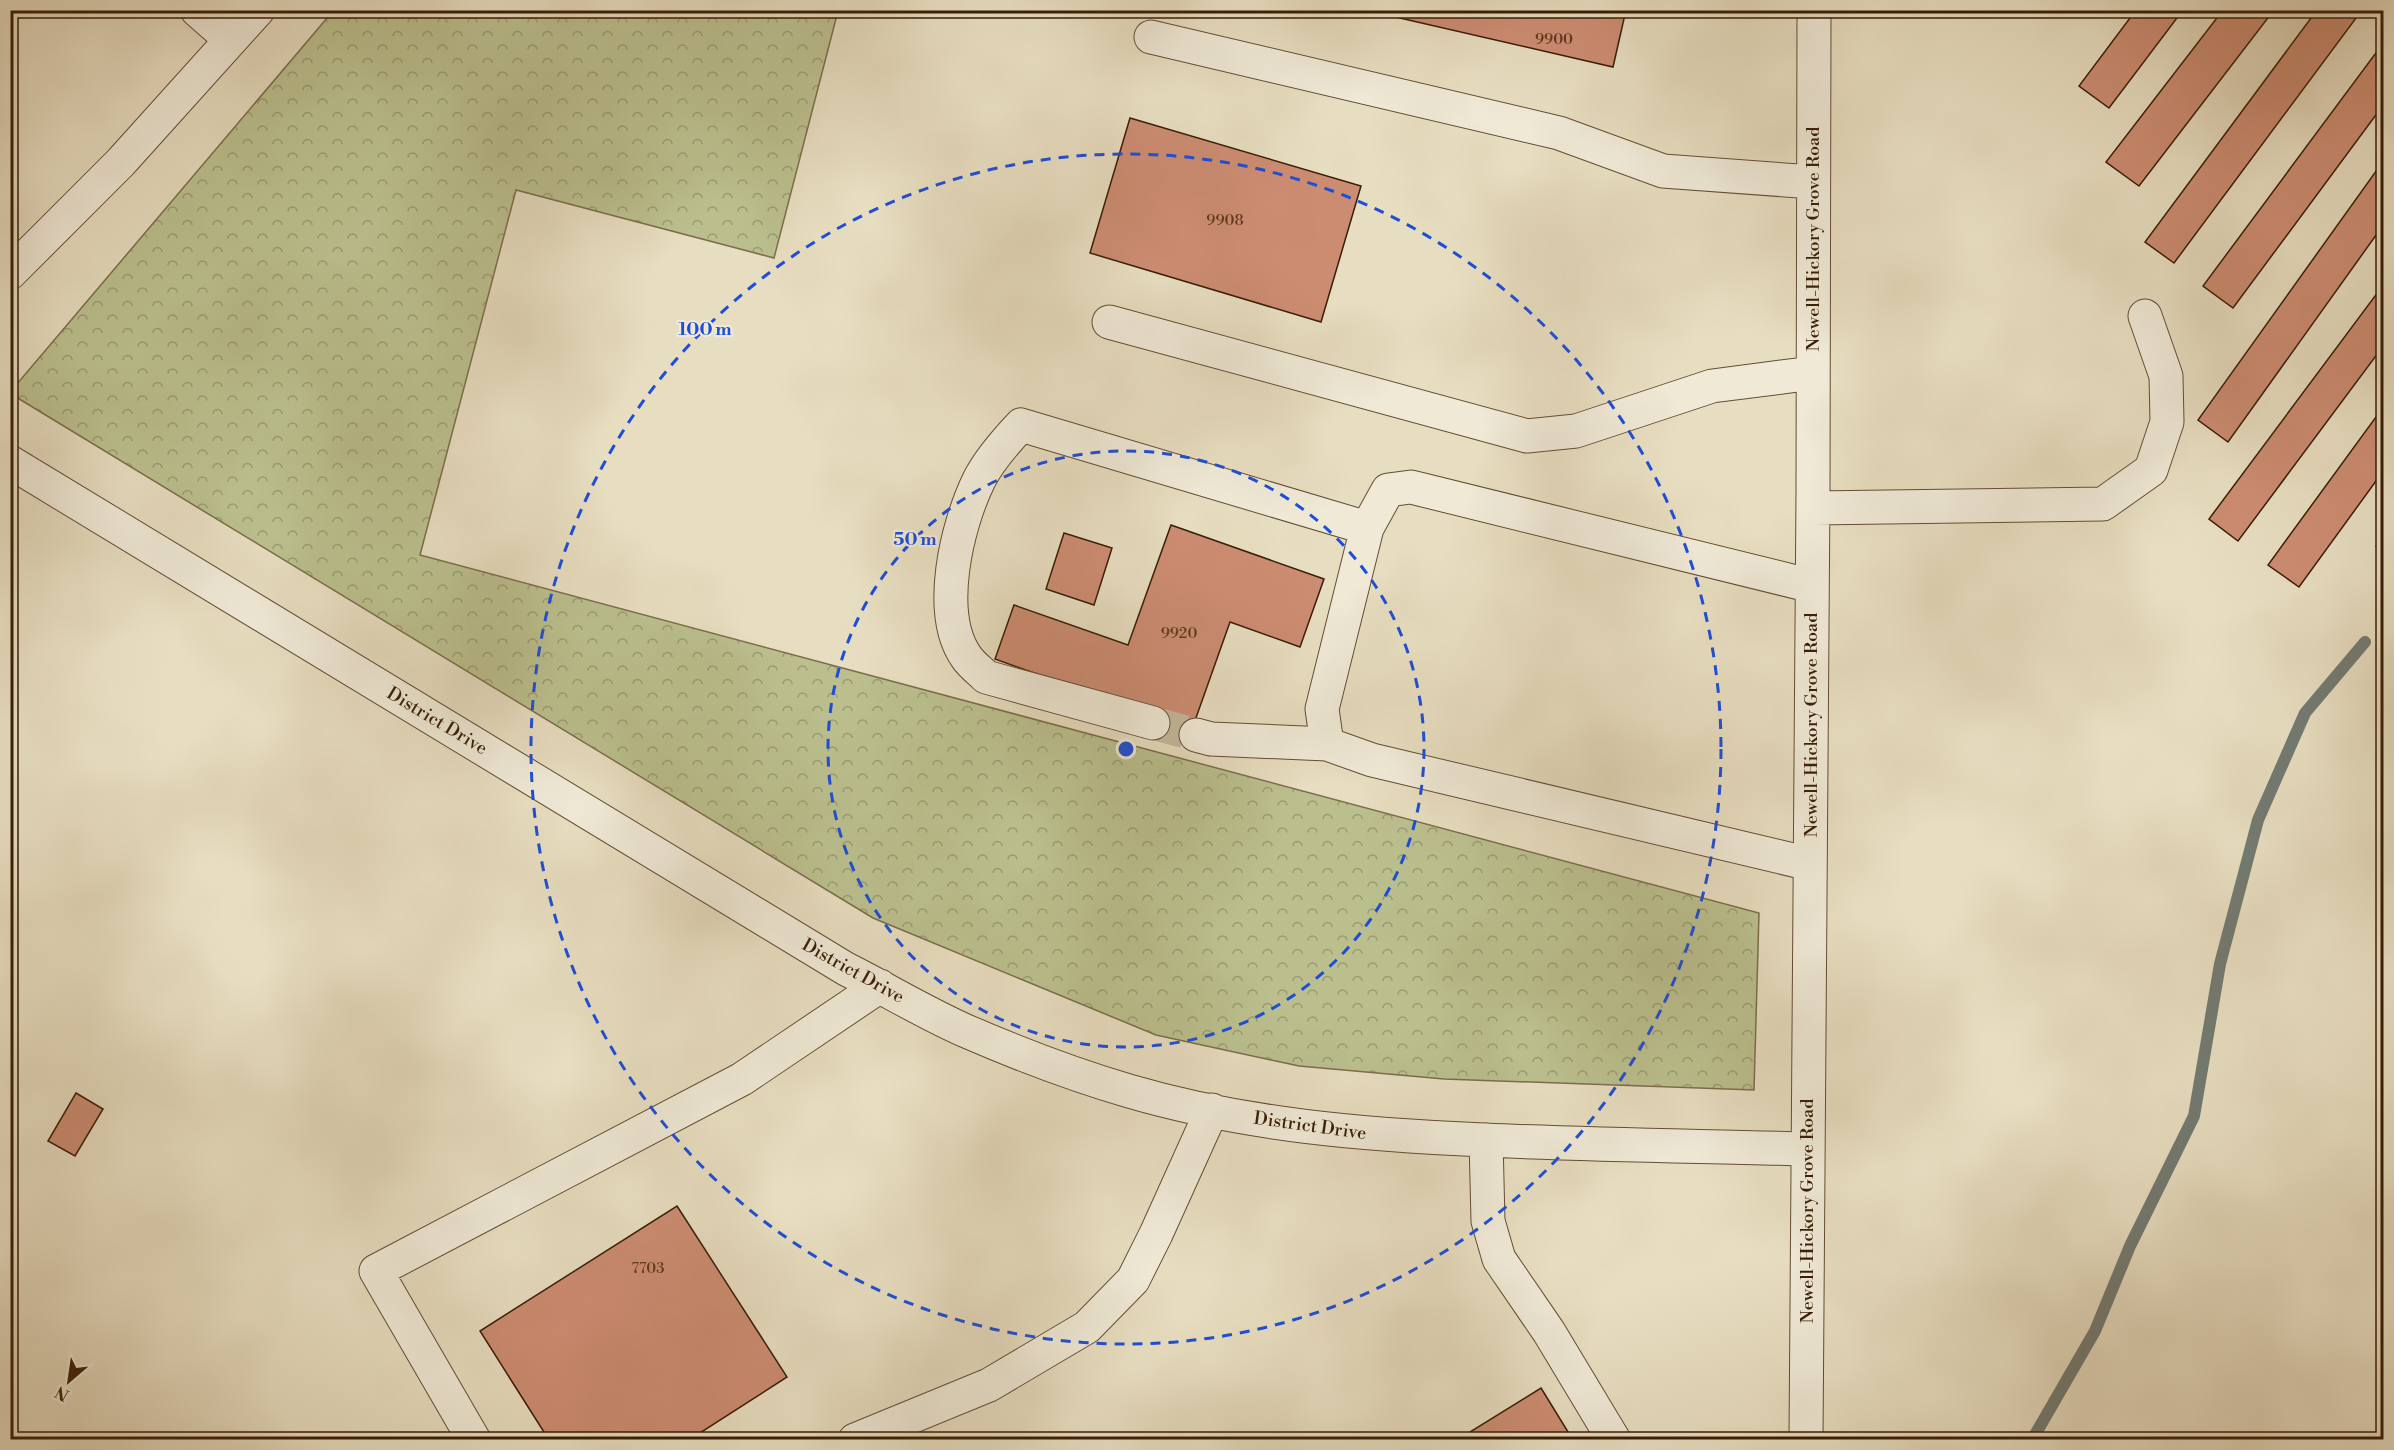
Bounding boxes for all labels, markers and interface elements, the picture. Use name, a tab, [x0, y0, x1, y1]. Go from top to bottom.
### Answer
house number: 9900	[1535, 30, 1573, 49]
street label: Newell-Hickory Grove Road	[1802, 126, 1825, 351]
house number: 9908	[1206, 211, 1244, 230]
text: 100 m	[678, 318, 732, 341]
text: 50 m	[893, 528, 937, 551]
street label: Newell-Hickory Grove Road	[1800, 612, 1823, 837]
house number: 9920	[1161, 624, 1197, 643]
street label: District Drive	[382, 682, 492, 760]
centre of rings	[1116, 739, 1136, 759]
street label: District Drive	[798, 933, 908, 1009]
street label: Newell-Hickory Grove Road	[1796, 1098, 1819, 1323]
street label: District Drive	[1252, 1107, 1368, 1145]
house number: 7703	[632, 1259, 665, 1278]
north arrow	[39, 1351, 99, 1411]
text: N	[52, 1381, 73, 1405]

